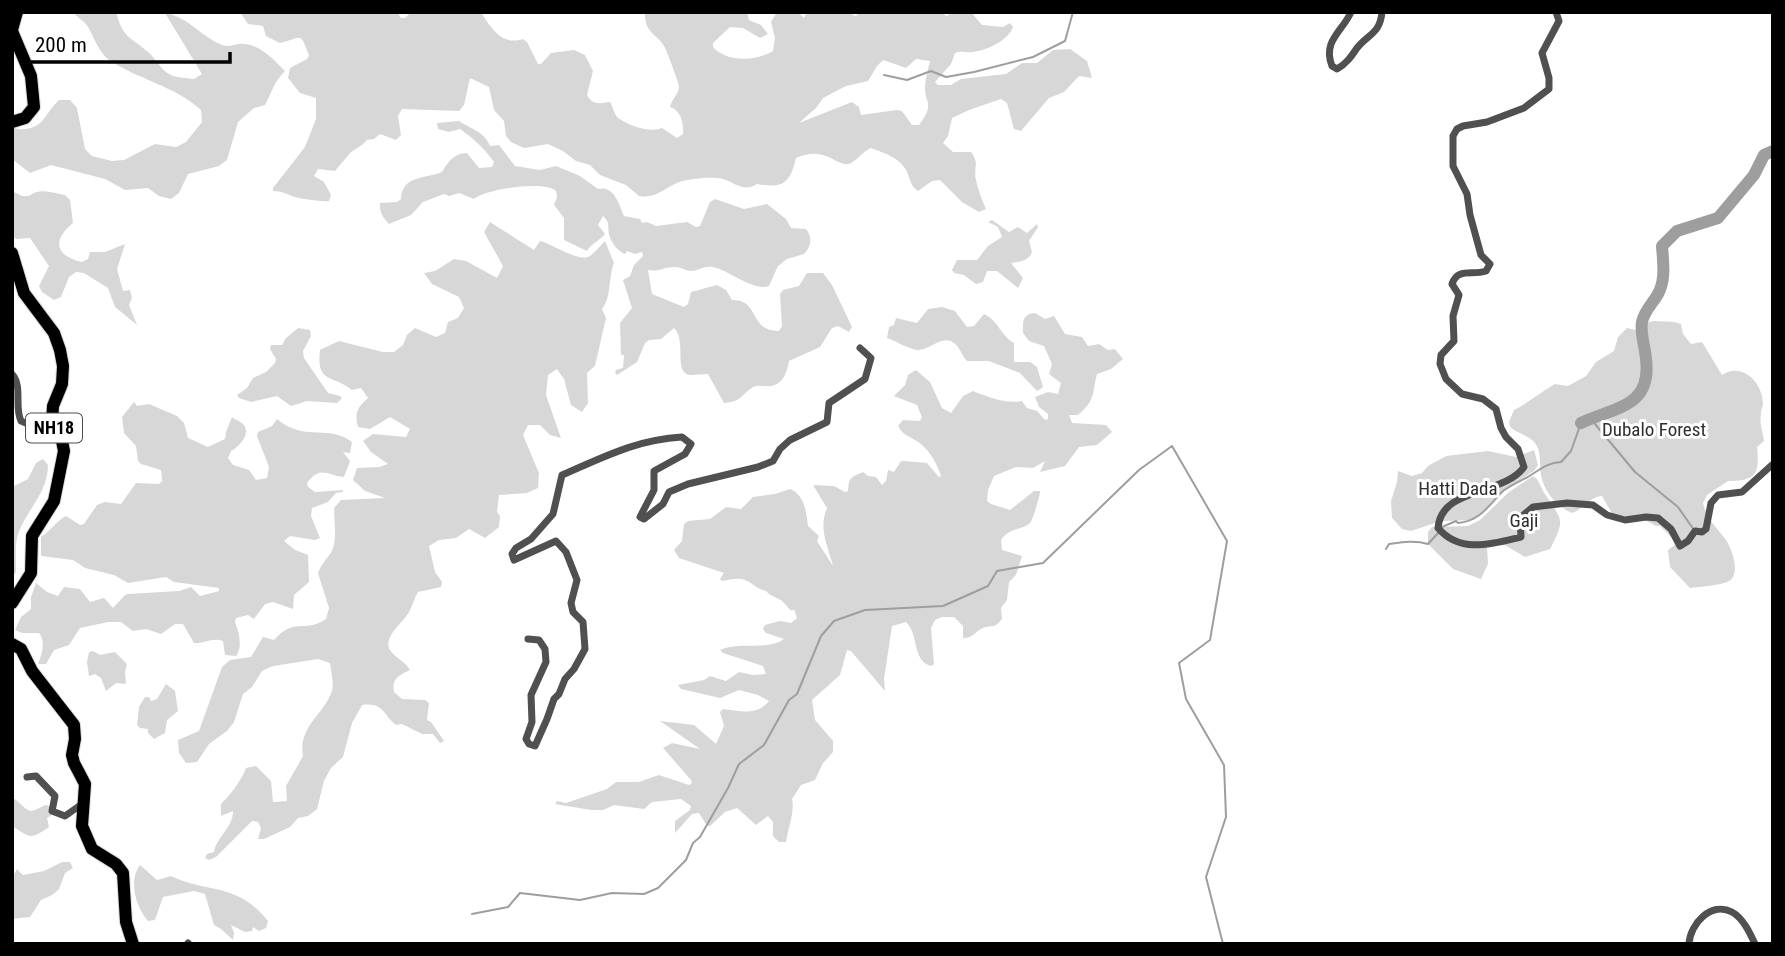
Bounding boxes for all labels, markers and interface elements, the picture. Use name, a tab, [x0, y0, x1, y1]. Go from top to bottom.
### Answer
scale bar	[24, 21, 231, 65]
text: 200 m	[35, 33, 87, 57]
road number: NH18	[26, 414, 82, 442]
park label: Dubalo Forest	[1602, 418, 1706, 441]
park label: Hatti Dada	[1418, 477, 1498, 500]
park label: Gaji	[1510, 509, 1538, 532]

